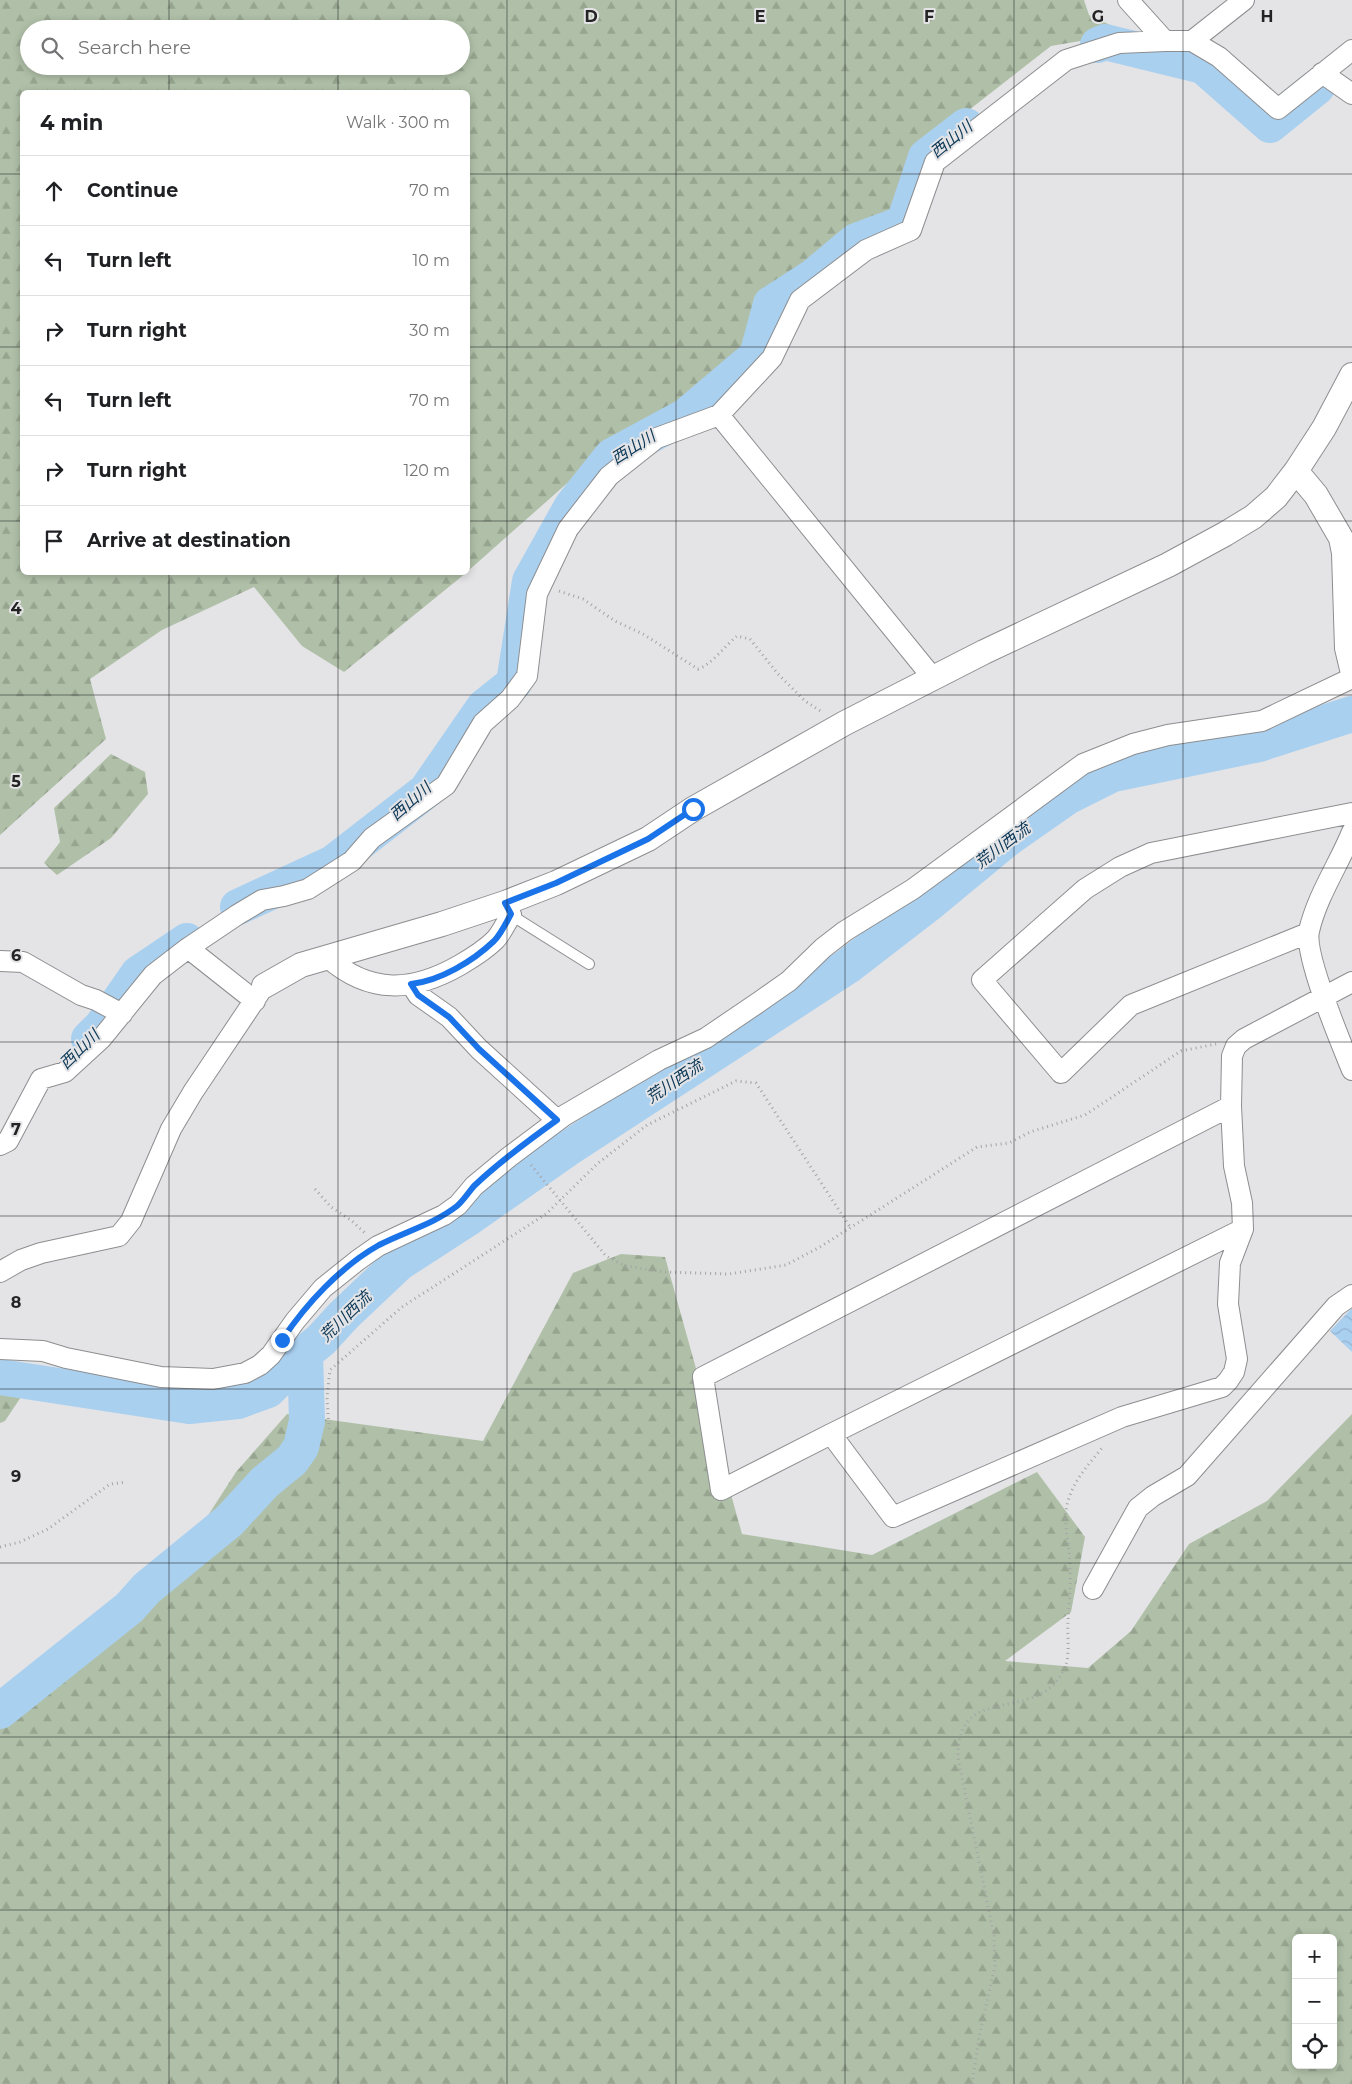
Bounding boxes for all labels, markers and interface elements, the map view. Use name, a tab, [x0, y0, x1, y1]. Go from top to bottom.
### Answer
text: D	[584, 7, 598, 26]
text: E	[755, 7, 765, 26]
text: F	[924, 7, 934, 26]
text: G	[1092, 7, 1104, 26]
text: H	[1261, 7, 1273, 26]
search box	[20, 20, 470, 75]
icon: search	[38, 34, 66, 62]
text: Search here	[78, 36, 191, 59]
text: 4 min	[40, 110, 103, 135]
text: Walk · 300 m	[346, 113, 450, 132]
water label: 西山川	[927, 116, 977, 162]
icon: ahead	[40, 177, 68, 205]
text: Continue	[87, 179, 178, 202]
text: 70 m	[409, 181, 450, 200]
icon: left	[40, 247, 68, 275]
text: Turn left	[87, 249, 172, 272]
text: 10 m	[412, 251, 450, 270]
icon: right	[40, 317, 68, 345]
text: Turn right	[87, 319, 187, 342]
text: 30 m	[409, 321, 450, 340]
icon: left	[40, 387, 68, 415]
text: Turn left	[87, 389, 172, 412]
text: 70 m	[409, 391, 450, 410]
water label: 西山川	[608, 426, 660, 468]
icon: right	[40, 457, 68, 485]
text: Turn right	[87, 459, 187, 482]
text: 120 m	[403, 461, 450, 480]
icon: arrive	[40, 527, 68, 555]
text: Arrive at destination	[87, 529, 291, 552]
text: 4	[10, 599, 22, 618]
text: 5	[11, 772, 21, 791]
water label: 西山川	[386, 777, 436, 824]
route start	[682, 798, 705, 821]
water label: 荒川西流	[971, 817, 1036, 872]
text: 6	[11, 946, 21, 965]
water label: 西山川	[55, 1024, 105, 1073]
water label: 荒川西流	[642, 1054, 709, 1107]
text: 7	[11, 1120, 21, 1139]
water label: 荒川西流	[316, 1285, 377, 1345]
text: 8	[11, 1293, 21, 1312]
route end	[271, 1329, 294, 1352]
text: 9	[11, 1467, 21, 1486]
map controls	[1292, 1934, 1337, 2069]
button: +	[1292, 1934, 1337, 1979]
button: −	[1292, 1979, 1337, 2024]
button: locate	[1292, 2024, 1337, 2069]

